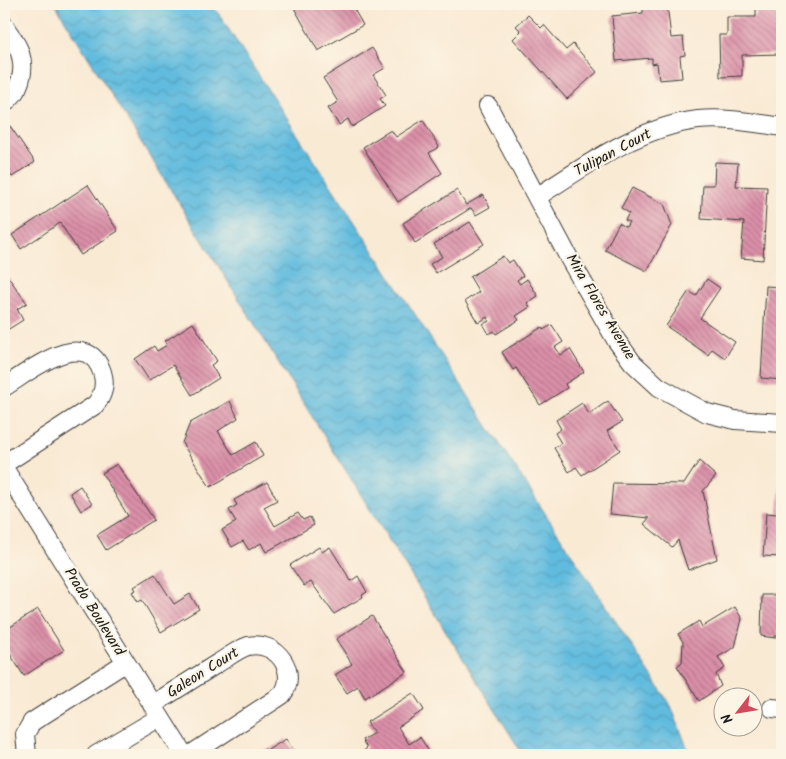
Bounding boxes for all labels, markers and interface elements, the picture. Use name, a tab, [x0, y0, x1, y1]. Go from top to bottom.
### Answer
street label: Tulipan Court	[570, 122, 656, 183]
street label: Mira Flores Avenue	[559, 249, 641, 365]
street label: Prado Boulevard	[57, 563, 131, 661]
street label: Galeon Court	[162, 641, 244, 705]
north arrow	[714, 686, 764, 736]
text: N	[716, 709, 739, 728]

